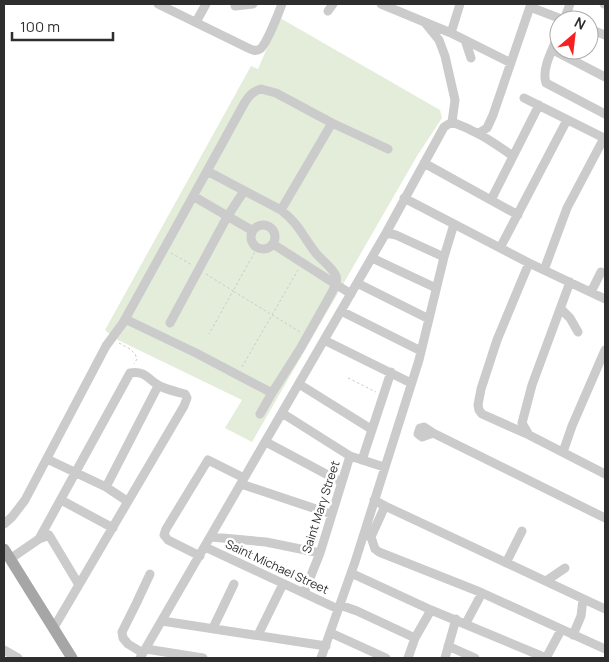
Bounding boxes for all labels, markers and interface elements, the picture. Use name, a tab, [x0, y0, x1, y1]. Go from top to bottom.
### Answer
scale bar	[12, 10, 114, 42]
north arrow	[549, 10, 599, 60]
text: N	[571, 12, 589, 34]
text: 100 m	[20, 16, 60, 37]
street label: Saint Mary Street	[298, 458, 344, 555]
street label: Saint Michael Street	[223, 535, 332, 598]

